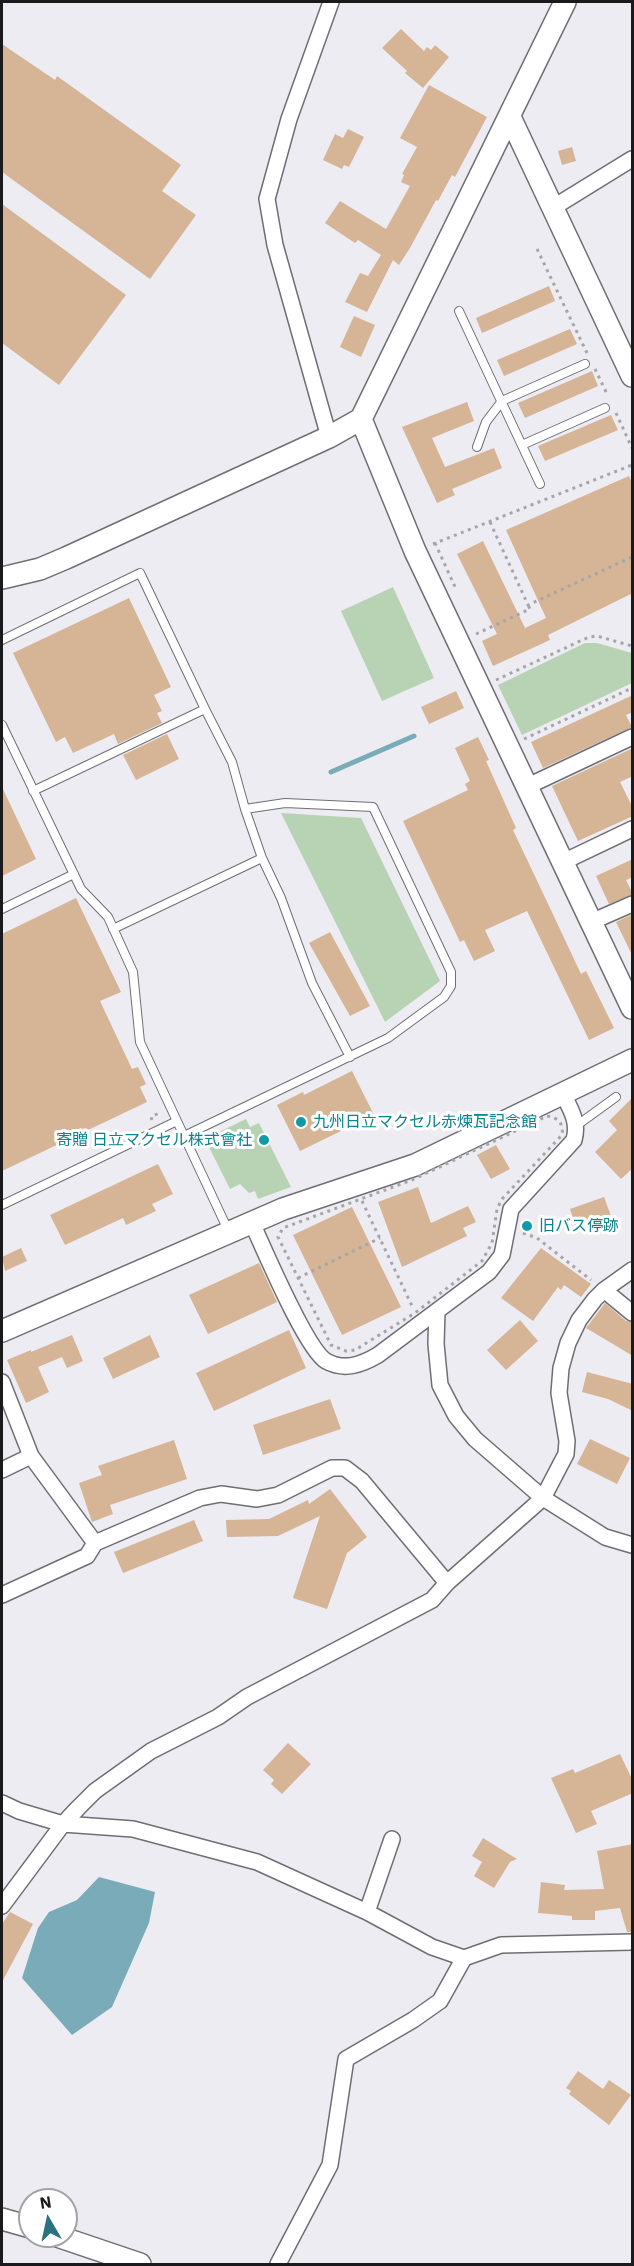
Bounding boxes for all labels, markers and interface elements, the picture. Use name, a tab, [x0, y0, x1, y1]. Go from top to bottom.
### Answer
place label: 九州日立マクセル赤煉瓦記念館	[313, 1112, 537, 1132]
marker: 九州日立マクセル赤煉瓦記念館	[294, 1115, 308, 1129]
place label: 寄贈 日立マクセル株式會社	[56, 1130, 252, 1150]
marker: 寄贈 日立マクセル株式會社	[257, 1133, 271, 1147]
place label: 旧バス停跡	[539, 1216, 619, 1236]
marker: 旧バス停跡	[520, 1219, 534, 1233]
north arrow	[18, 2188, 78, 2248]
text: N	[38, 2191, 53, 2213]

